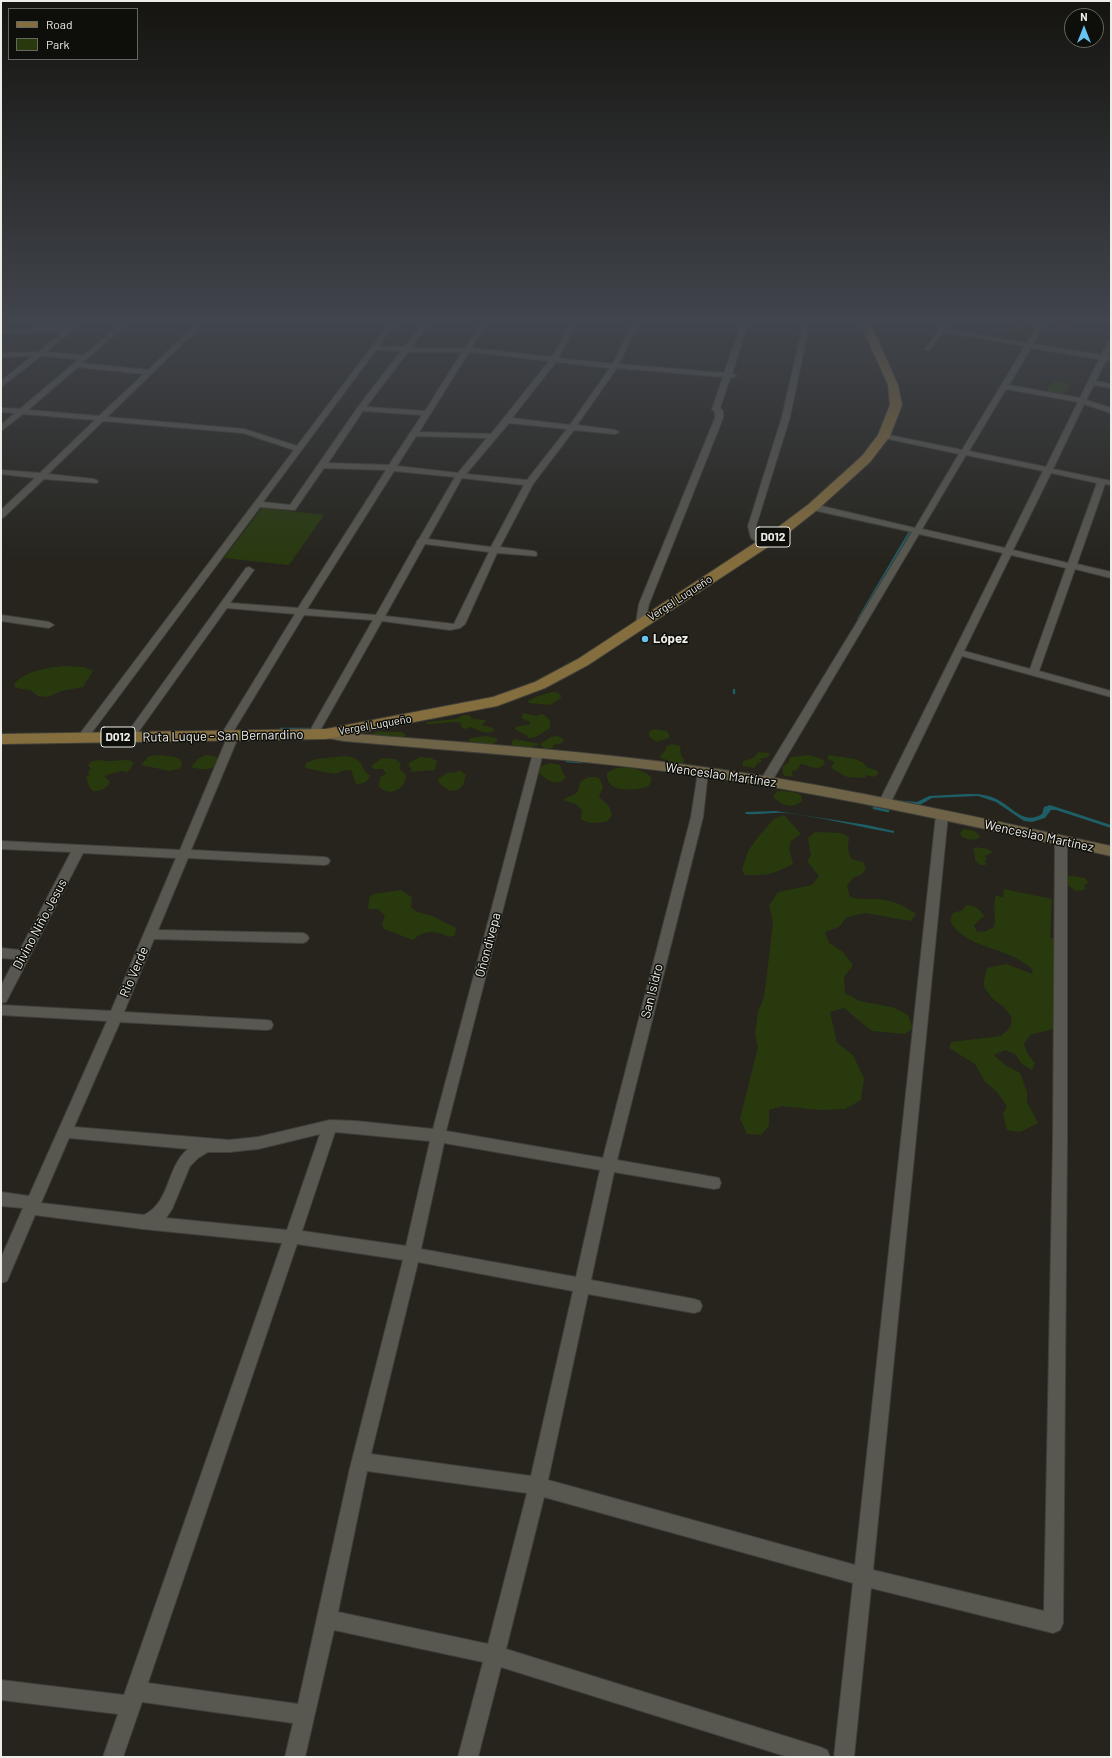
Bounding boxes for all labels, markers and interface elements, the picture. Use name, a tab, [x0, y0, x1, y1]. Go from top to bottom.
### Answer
legend	[8, 8, 138, 60]
north arrow	[1064, 8, 1104, 48]
text: N	[1080, 10, 1088, 23]
text: Road	[46, 17, 73, 31]
text: Park	[46, 37, 70, 51]
road number: D012	[756, 527, 790, 547]
street label: Vergel Luqueño	[645, 572, 715, 624]
place label: López	[653, 631, 688, 647]
marker: López	[640, 634, 650, 644]
street label: Vergel Luqueño	[337, 712, 413, 738]
road number: D012	[101, 727, 135, 747]
street label: Ruta Luque - San Bernardino	[142, 727, 304, 745]
street label: Wenceslao Martínez	[665, 760, 777, 790]
street label: Wenceslao Martínez	[983, 817, 1095, 855]
street label: Divino Niño Jesus	[10, 876, 70, 972]
street label: Oñondivepa	[472, 911, 504, 979]
street label: Rio Verde	[116, 944, 152, 1000]
street label: San Isidro	[638, 962, 666, 1020]

